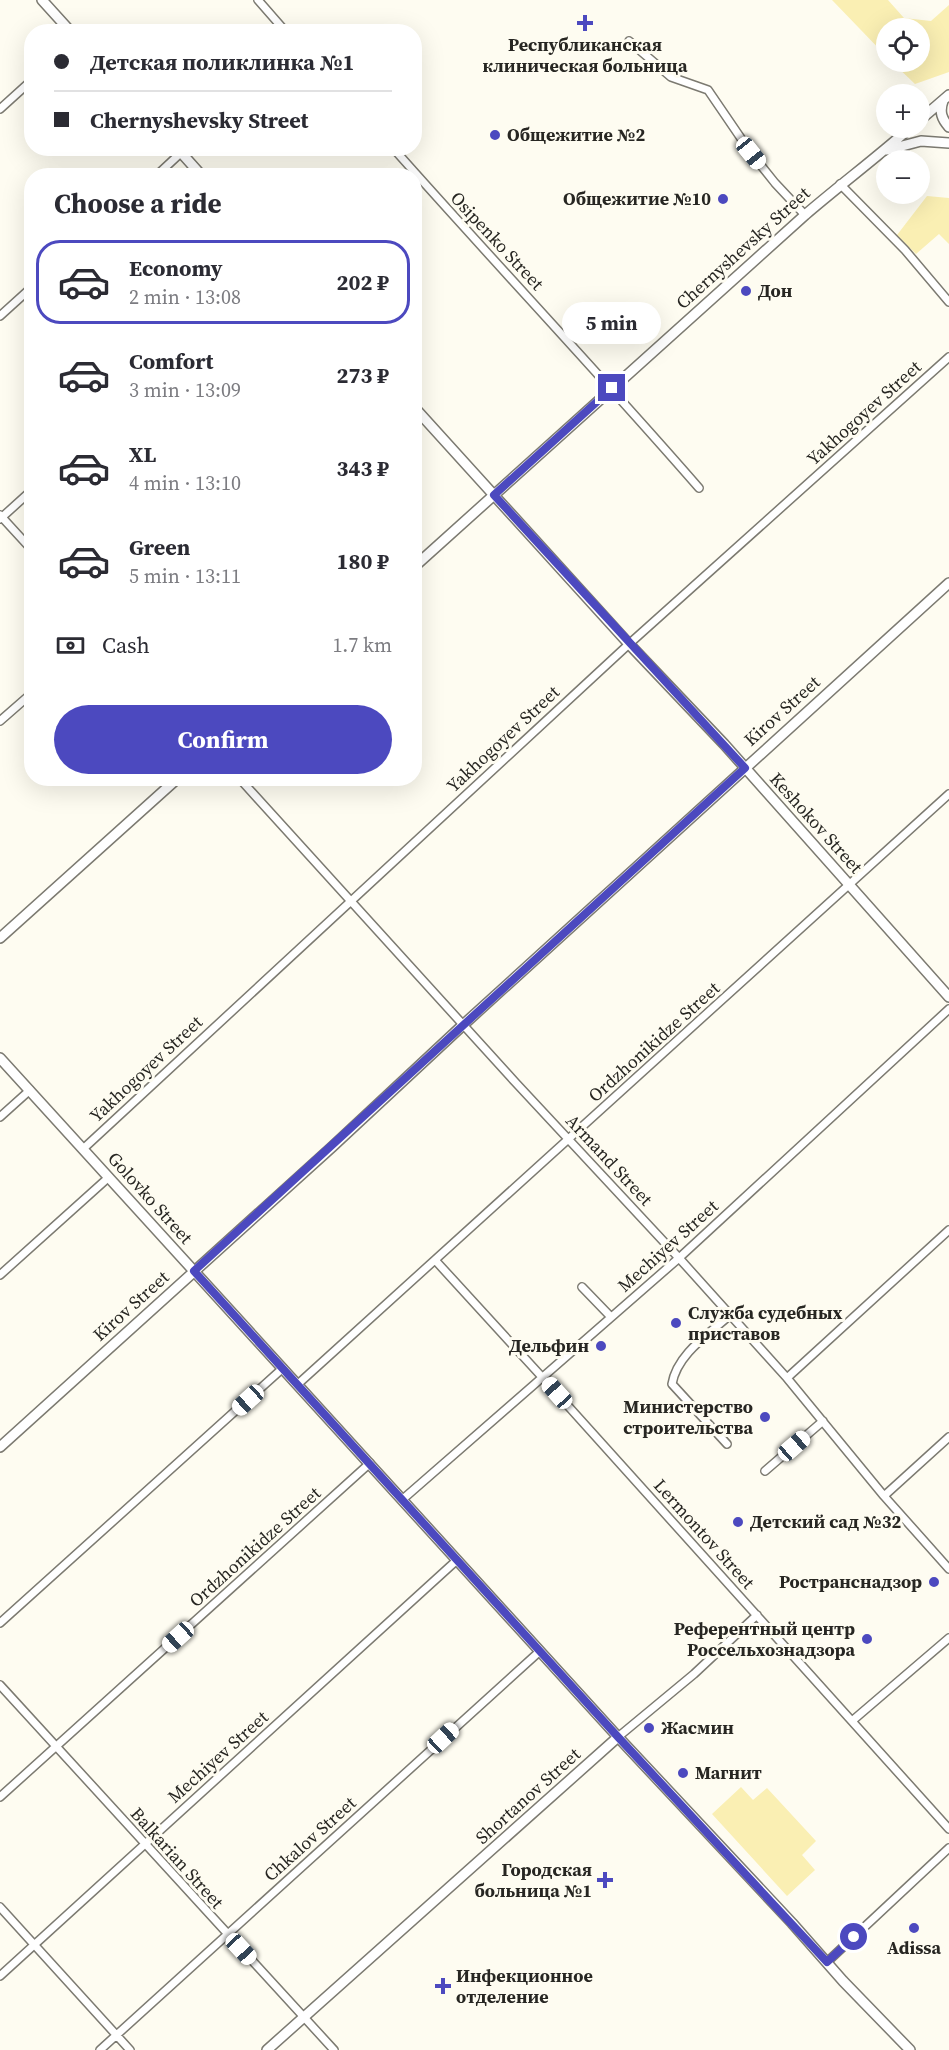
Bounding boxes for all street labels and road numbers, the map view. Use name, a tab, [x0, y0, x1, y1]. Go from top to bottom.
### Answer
street label: Chernyshevsky Street	[670, 181, 815, 315]
street label: Osipenko Street	[445, 186, 550, 296]
street label: Yakhogoyev Street	[801, 354, 926, 471]
street label: Kirov Street	[738, 670, 825, 752]
street label: Yakhogoyev Street	[441, 680, 565, 798]
street label: Keshokov Street	[764, 767, 869, 879]
street label: Ordzhonikidze Street	[582, 976, 725, 1107]
street label: Yakhogoyev Street	[84, 1010, 208, 1128]
street label: Armand Street	[560, 1108, 658, 1211]
street label: Golovko Street	[102, 1146, 199, 1249]
street label: Mechiyev Street	[612, 1194, 723, 1297]
street label: Kirov Street	[87, 1265, 174, 1347]
street label: Lermontov Street	[648, 1473, 761, 1594]
street label: Ordzhonikidze Street	[183, 1481, 326, 1612]
street label: Mechiyev Street	[162, 1705, 273, 1808]
street label: Shortanov Street	[470, 1742, 586, 1849]
street label: Chkalov Street	[258, 1790, 361, 1887]
street label: Balkarian Street	[125, 1802, 230, 1914]

